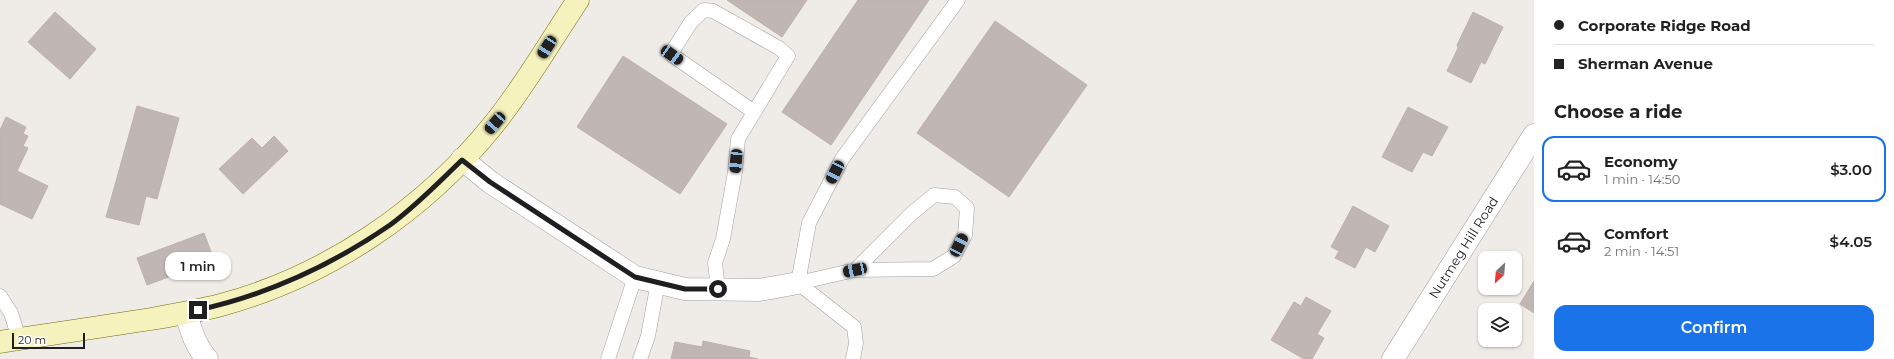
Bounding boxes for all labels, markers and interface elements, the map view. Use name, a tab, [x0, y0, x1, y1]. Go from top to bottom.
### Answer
text: Corporate Ridge Road	[1578, 16, 1751, 35]
car	[535, 34, 559, 60]
car	[659, 43, 685, 67]
text: Sherman Avenue	[1578, 54, 1713, 73]
text: Choose a ride	[1554, 101, 1682, 123]
car	[483, 110, 507, 136]
car	[729, 149, 743, 173]
icon: car	[1556, 151, 1592, 187]
text: Economy	[1604, 152, 1677, 171]
car	[824, 159, 846, 185]
text: $3.00	[1830, 160, 1872, 179]
text: 1 min · 14:50	[1604, 171, 1680, 187]
street label: Nutmeg Hill Road	[1425, 193, 1501, 301]
icon: car	[1556, 223, 1592, 259]
text: Comfort	[1604, 224, 1669, 243]
car	[948, 232, 970, 258]
text: $4.05	[1830, 232, 1872, 251]
text: 2 min · 14:51	[1604, 243, 1679, 259]
north arrow	[1478, 251, 1522, 295]
map controls	[1478, 251, 1522, 347]
callout: 1 min	[165, 252, 231, 280]
text: 1 min	[181, 258, 215, 274]
car	[842, 262, 868, 278]
route start	[709, 280, 727, 298]
route end	[189, 301, 207, 319]
button: layers	[1478, 303, 1522, 347]
button: Confirm	[1554, 305, 1874, 351]
scale bar	[12, 331, 85, 350]
text: 20 m	[18, 333, 46, 347]

